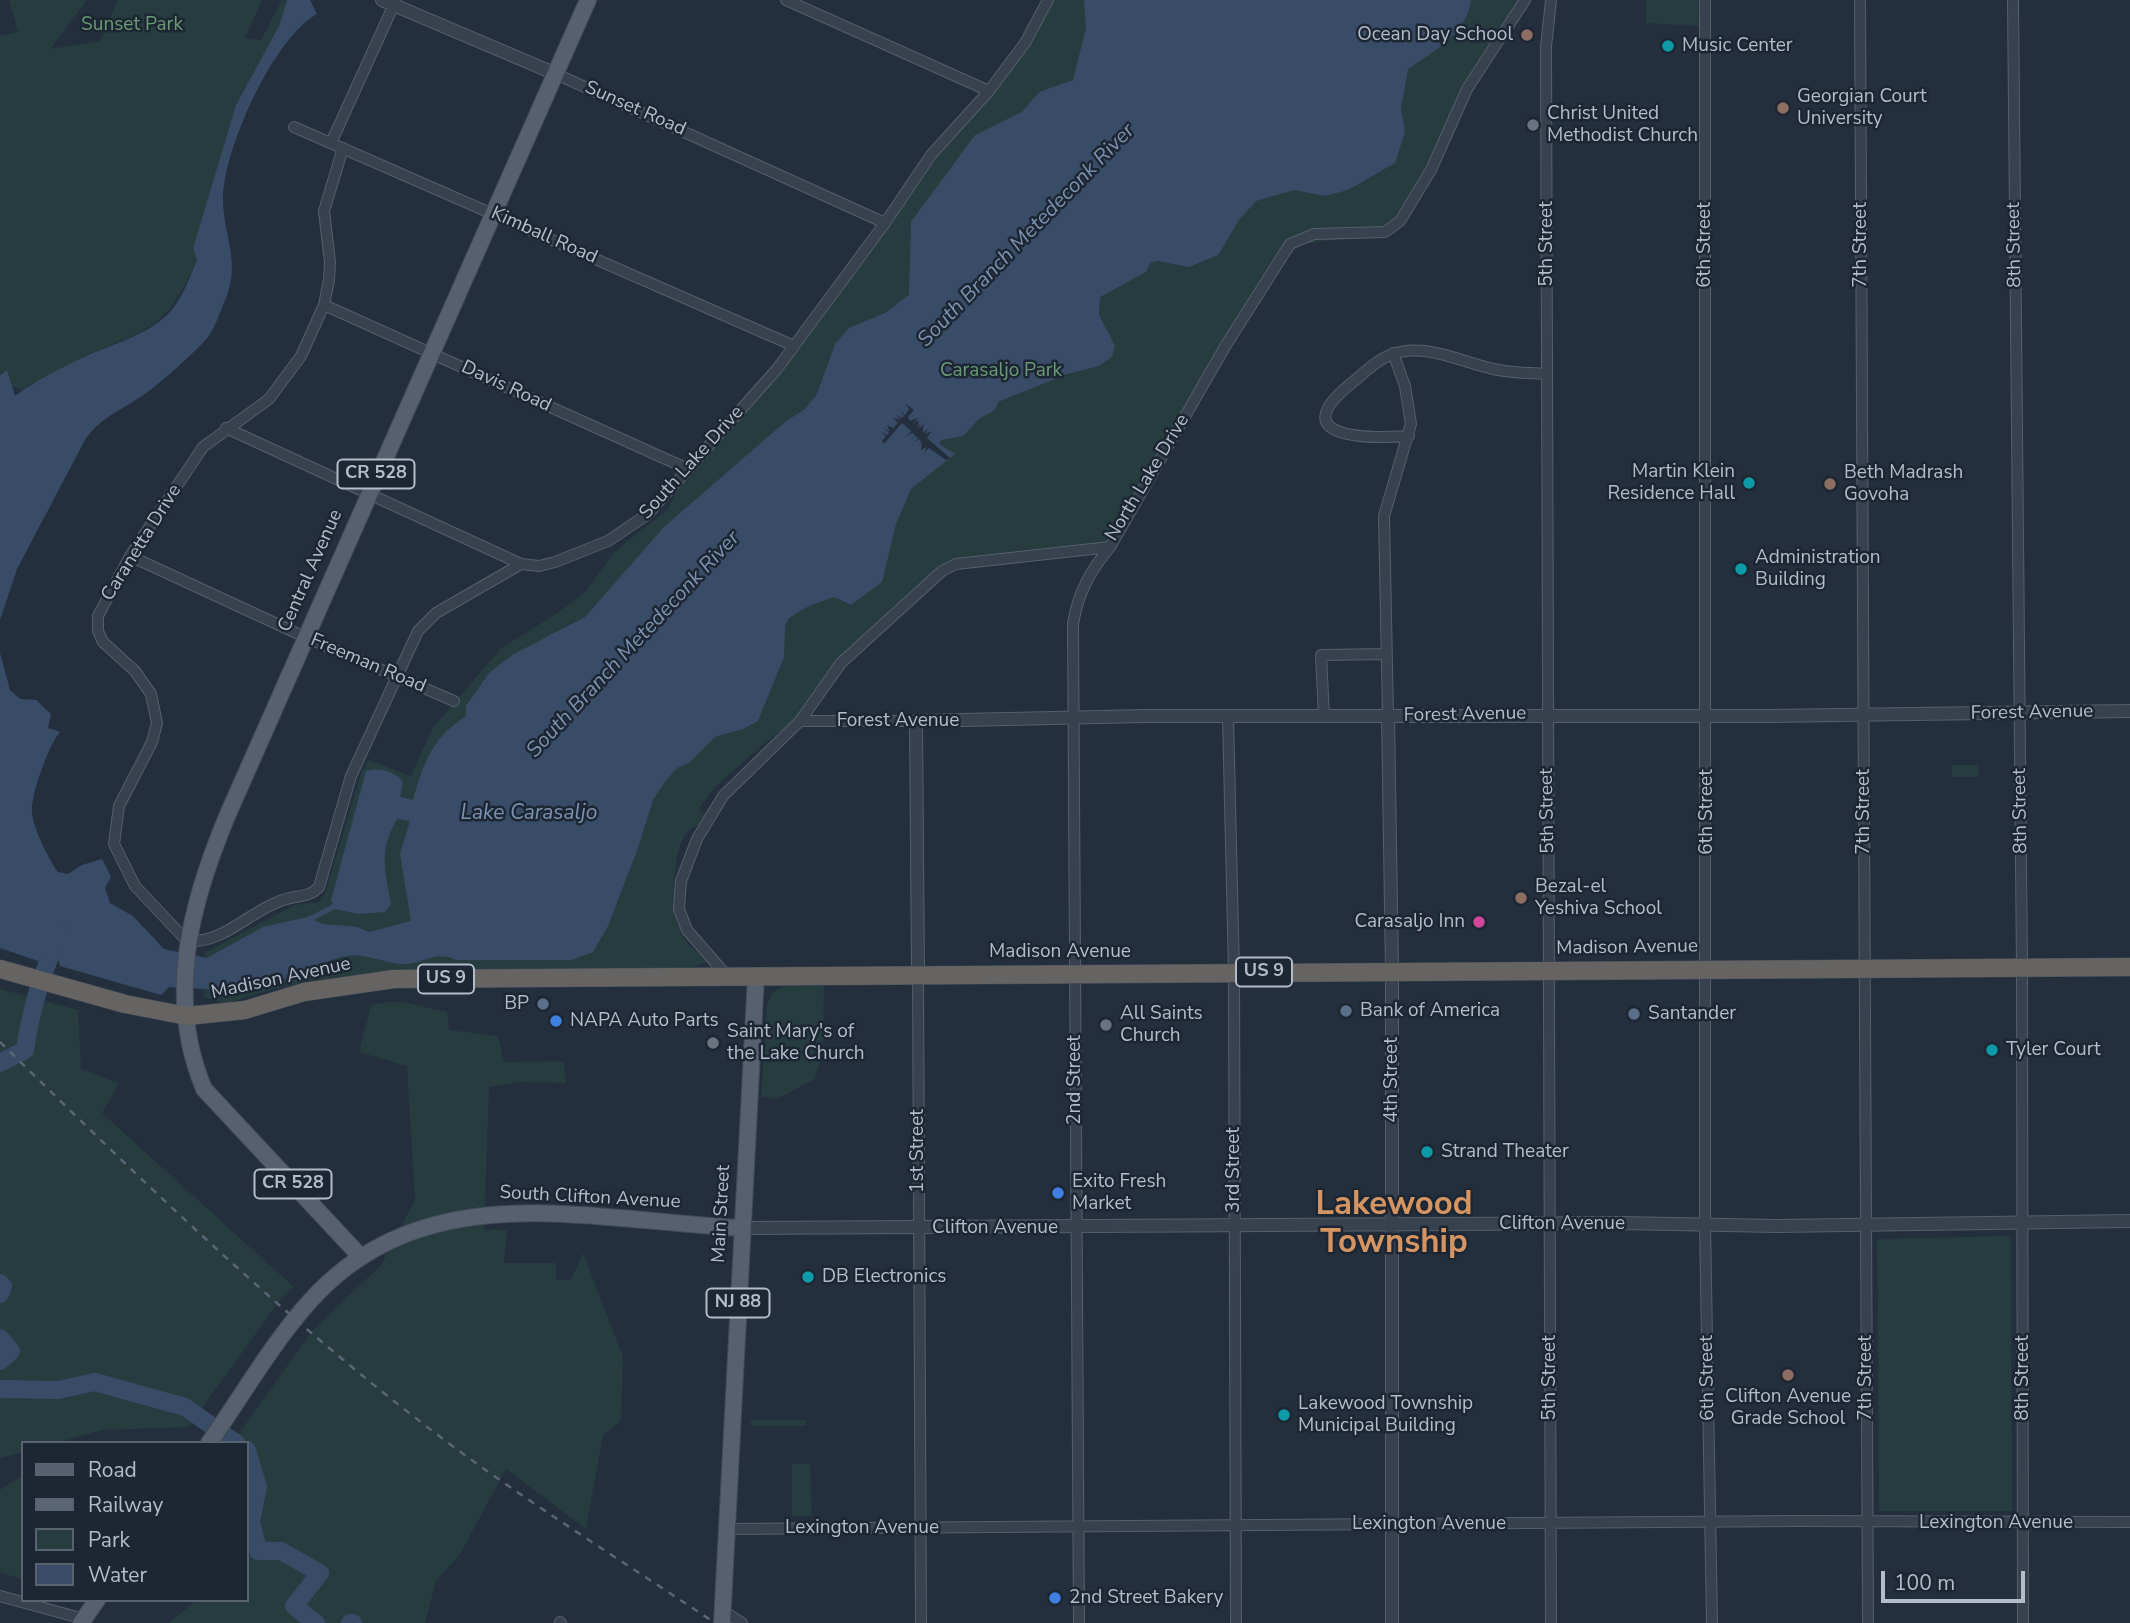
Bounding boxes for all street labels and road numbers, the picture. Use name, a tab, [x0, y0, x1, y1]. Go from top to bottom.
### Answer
street label: Sunset Road	[581, 77, 689, 141]
street label: 5th Street	[1536, 201, 1558, 287]
street label: Kimball Road	[487, 202, 601, 270]
street label: 6th Street	[1694, 202, 1716, 288]
street label: 7th Street	[1850, 202, 1872, 288]
street label: 8th Street	[2003, 202, 2027, 288]
street label: Davis Road	[457, 356, 555, 418]
street label: South Lake Drive	[635, 402, 749, 524]
street label: North Lake Drive	[1101, 410, 1195, 546]
road number: CR 528	[338, 460, 414, 488]
street label: Caranetta Drive	[97, 480, 187, 606]
street label: Central Avenue	[274, 506, 348, 636]
street label: Freeman Road	[307, 629, 429, 699]
street label: Forest Avenue	[1970, 701, 2094, 725]
street label: Forest Avenue	[1403, 703, 1527, 727]
street label: Forest Avenue	[837, 710, 959, 732]
street label: 5th Street	[1536, 768, 1560, 854]
street label: 8th Street	[2009, 768, 2033, 854]
street label: 6th Street	[1696, 769, 1718, 855]
street label: 7th Street	[1853, 769, 1875, 855]
street label: Madison Avenue	[1556, 935, 1698, 961]
street label: Madison Avenue	[989, 941, 1131, 963]
street label: Madison Avenue	[209, 953, 353, 1005]
road number: US 9	[1236, 958, 1292, 987]
road number: US 9	[418, 964, 474, 994]
street label: 2nd Street	[1064, 1035, 1086, 1125]
street label: 4th Street	[1381, 1037, 1403, 1123]
street label: 1st Street	[907, 1109, 929, 1193]
street label: 3rd Street	[1223, 1127, 1245, 1213]
street label: Main Street	[708, 1164, 736, 1264]
road number: CR 528	[254, 1170, 332, 1198]
street label: South Clifton Avenue	[499, 1182, 681, 1214]
street label: Clifton Avenue	[1499, 1213, 1625, 1235]
street label: Clifton Avenue	[932, 1217, 1058, 1239]
road number: NJ 88	[706, 1288, 770, 1318]
street label: 5th Street	[1539, 1335, 1561, 1421]
street label: 6th Street	[1696, 1335, 1720, 1421]
street label: 7th Street	[1855, 1335, 1877, 1421]
street label: 8th Street	[2012, 1335, 2034, 1421]
street label: Lexington Avenue	[1919, 1512, 2073, 1534]
street label: Lexington Avenue	[1352, 1513, 1506, 1535]
street label: Lexington Avenue	[785, 1517, 939, 1539]

